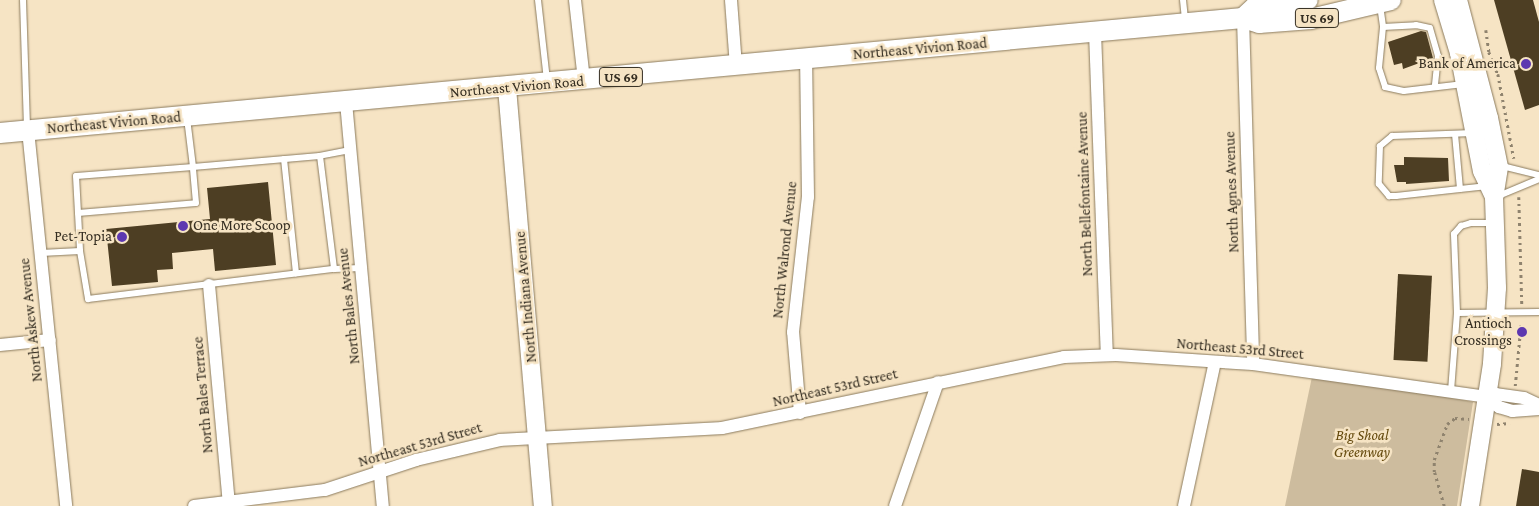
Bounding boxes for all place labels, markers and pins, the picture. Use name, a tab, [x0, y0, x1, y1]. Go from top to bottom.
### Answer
place label: Bank of America	[1419, 55, 1516, 73]
marker: Bank of America	[1520, 58, 1532, 70]
place label: One More Scoop	[193, 217, 291, 235]
marker: One More Scoop	[177, 220, 189, 232]
place label: Pet-Topia	[54, 228, 112, 246]
marker: Pet-Topia	[116, 231, 128, 243]
place label: Antioch Crossings	[1454, 314, 1512, 349]
marker: Antioch Crossings	[1516, 326, 1528, 338]

